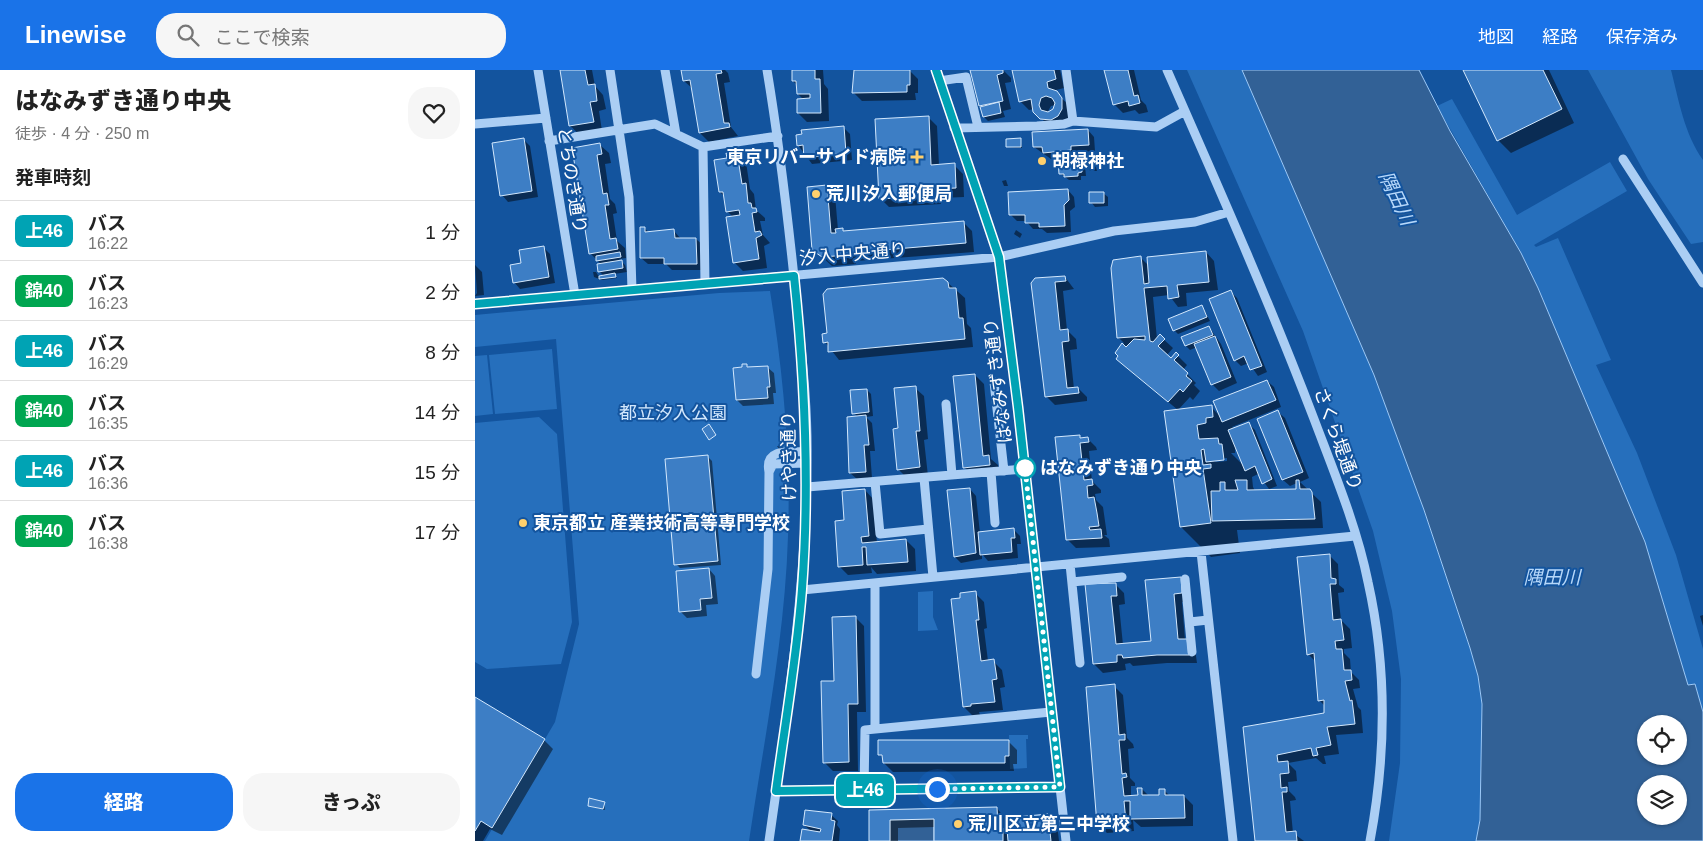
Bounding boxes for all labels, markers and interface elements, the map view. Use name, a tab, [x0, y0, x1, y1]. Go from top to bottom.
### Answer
search box	[156, 13, 506, 58]
text: Linewise	[25, 21, 126, 48]
icon: search	[174, 21, 202, 49]
text: ここで検索	[214, 27, 309, 48]
text: 地図	[1478, 27, 1514, 47]
text: 経路	[1542, 27, 1578, 47]
text: 保存済み	[1606, 27, 1678, 47]
text: はなみずき通り中央	[15, 87, 231, 114]
button: heart	[408, 87, 460, 139]
text: 徒歩 · 4 分 · 250 m	[15, 125, 149, 142]
street label: とちのき通り	[554, 125, 590, 235]
place label: 東京リバーサイド病院	[726, 147, 906, 167]
marker: 東京リバーサイド病院	[910, 150, 924, 164]
place label: 胡禄神社	[1052, 151, 1124, 171]
marker: 胡禄神社	[1036, 155, 1048, 167]
text: 発車時刻	[15, 167, 91, 188]
water label: 隅田川	[1375, 168, 1419, 230]
place label: 荒川汐入郵便局	[826, 184, 952, 204]
marker: 荒川汐入郵便局	[810, 188, 822, 200]
text: バス	[88, 213, 126, 234]
text: 上46	[25, 221, 63, 241]
text: 1 分	[425, 222, 460, 243]
text: 16:22	[88, 235, 128, 252]
street label: 汐入中央通り	[798, 239, 908, 269]
text: バス	[88, 273, 126, 294]
text: 錦40	[25, 281, 63, 301]
text: 2 分	[425, 282, 460, 303]
text: 16:23	[88, 295, 128, 312]
street label: はなみずき通り	[980, 317, 1016, 445]
text: バス	[88, 333, 126, 354]
text: 上46	[25, 341, 63, 361]
text: 8 分	[425, 342, 460, 363]
text: 16:29	[88, 355, 128, 372]
street label: さくら堤通り	[1310, 385, 1366, 493]
text: バス	[88, 393, 126, 414]
text: 錦40	[25, 401, 63, 421]
text: 14 分	[415, 402, 460, 423]
park label: 都立汐入公園	[619, 403, 727, 423]
street label: けやき通り	[778, 411, 800, 501]
text: 16:35	[88, 415, 128, 432]
text: バス	[88, 453, 126, 474]
marker: はなみずき通り中央	[1014, 457, 1036, 479]
place label: はなみずき通り中央	[1040, 457, 1202, 478]
text: 上46	[25, 461, 63, 481]
text: 15 分	[415, 462, 460, 483]
text: 16:36	[88, 475, 128, 492]
text: バス	[88, 513, 126, 534]
place label: 東京都立 産業技術高等専門学校	[533, 513, 790, 533]
marker: 東京都立 産業技術高等専門学校	[517, 517, 529, 529]
text: 錦40	[25, 521, 63, 541]
text: 17 分	[415, 522, 460, 543]
text: 16:38	[88, 535, 128, 552]
water label: 隅田川	[1523, 567, 1582, 588]
map controls	[1637, 715, 1687, 825]
button: locate	[1637, 715, 1687, 765]
button: 経路	[15, 773, 233, 831]
button: きっぷ	[243, 773, 460, 831]
line badge: 上46	[836, 774, 894, 806]
button: layers	[1637, 775, 1687, 825]
your location	[925, 777, 950, 802]
text: 上46	[846, 780, 884, 800]
place label: 荒川区立第三中学校	[968, 814, 1130, 834]
marker: 荒川区立第三中学校	[952, 818, 964, 830]

